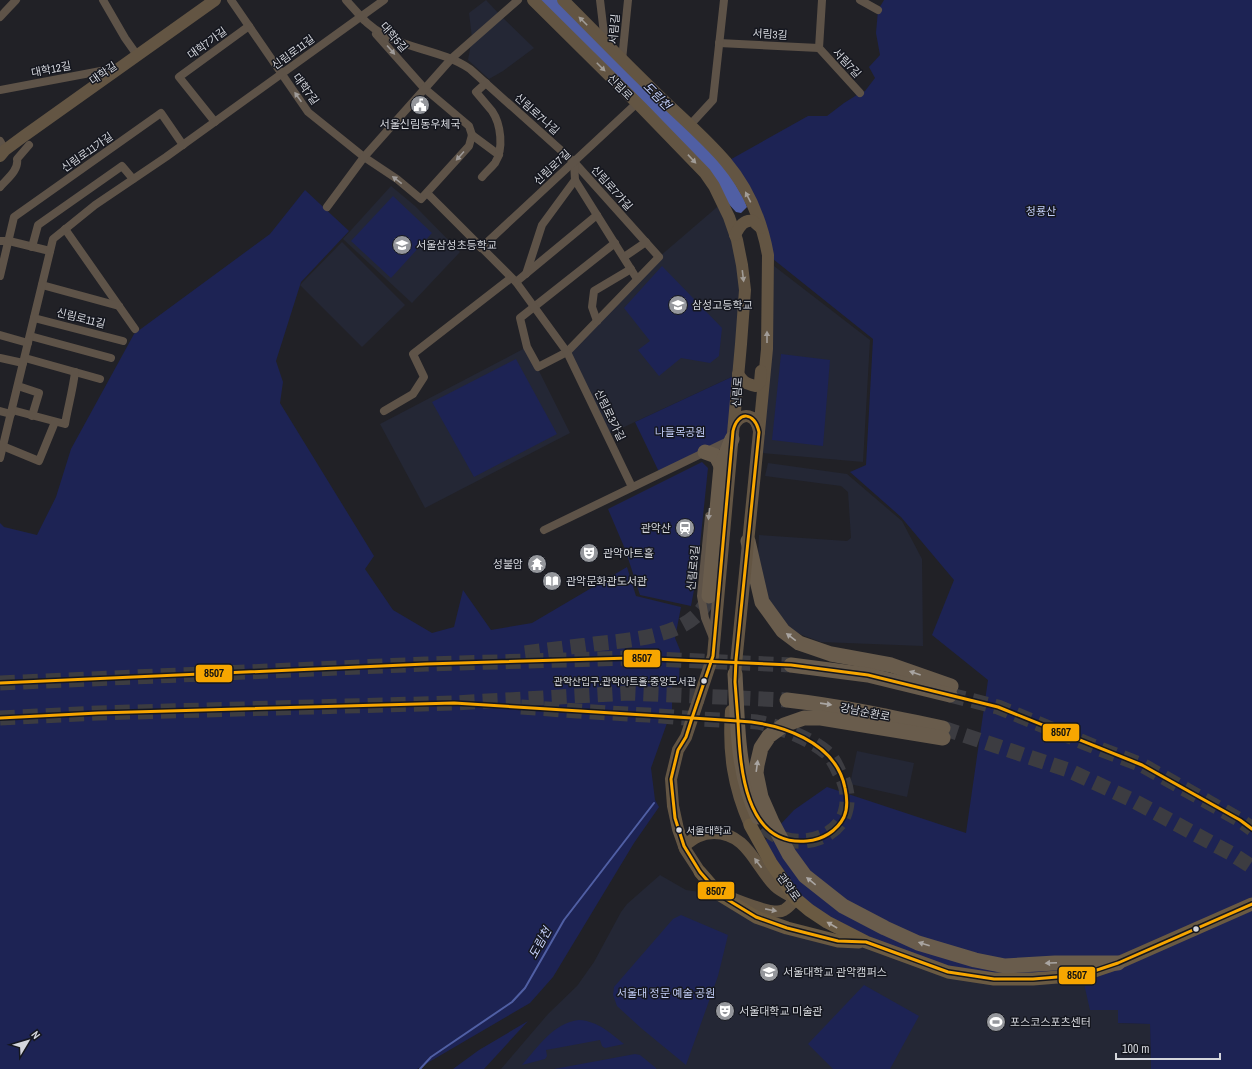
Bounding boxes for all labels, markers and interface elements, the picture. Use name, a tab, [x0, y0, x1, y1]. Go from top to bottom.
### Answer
street label: 서림길	[606, 13, 622, 45]
one-way arrow	[578, 16, 588, 26]
street label: 대학5길	[377, 19, 411, 55]
street label: 대학7가길	[184, 24, 230, 62]
street label: 서림3길	[752, 26, 788, 42]
street label: 신림로11길	[269, 32, 317, 72]
one-way arrow	[386, 45, 395, 56]
street label: 서림7길	[830, 45, 864, 81]
street label: 대학12길	[30, 58, 72, 80]
street label: 대학길	[87, 59, 119, 87]
one-way arrow	[596, 62, 606, 72]
street label: 대학7길	[290, 71, 322, 107]
street label: 신림로	[604, 71, 636, 103]
water label: 도림천	[640, 79, 676, 115]
street label: 신림로7나길	[512, 90, 562, 138]
one-way arrow	[294, 92, 302, 103]
public building icon: 서울신림동우체국	[409, 94, 431, 116]
place label: 서울신림동우체국	[380, 117, 460, 131]
street label: 신림로11가길	[58, 129, 116, 175]
street label: 신림로7길	[531, 146, 573, 188]
one-way arrow	[455, 151, 464, 161]
one-way arrow	[687, 154, 697, 164]
street label: 신림로7가길	[588, 163, 636, 213]
one-way arrow	[392, 176, 403, 184]
one-way arrow	[744, 191, 751, 203]
park label: 청룡산	[1026, 204, 1056, 218]
school or university icon: 서울삼성초등학교	[391, 234, 413, 256]
place label: 서울삼성초등학교	[416, 238, 497, 252]
one-way arrow	[740, 270, 746, 282]
school or university icon: 삼성고등학교	[667, 294, 689, 316]
place label: 삼성고등학교	[692, 298, 753, 312]
street label: 신림로11길	[55, 305, 107, 331]
one-way arrow	[764, 330, 770, 343]
street label: 신림로	[729, 376, 745, 408]
street label: 신림로3가길	[592, 387, 628, 443]
park label: 나들목공원	[655, 425, 705, 439]
one-way arrow	[706, 508, 712, 521]
station icon: 관악산	[674, 517, 696, 539]
place label: 관악산	[641, 521, 671, 535]
theatre icon: 관악아트홀	[578, 542, 600, 564]
street label: 신림로3길	[684, 545, 702, 591]
place label: 관악아트홀	[603, 546, 654, 560]
temple icon: 성불암	[526, 553, 548, 575]
place label: 성불암	[493, 557, 523, 571]
library icon: 관악문화관도서관	[541, 570, 563, 592]
place label: 관악문화관도서관	[566, 574, 647, 588]
one-way arrow	[785, 633, 796, 641]
line badge: 8507	[623, 649, 661, 668]
text: 8507	[632, 651, 652, 665]
line badge: 8507	[195, 664, 233, 683]
text: 8507	[204, 666, 224, 680]
one-way arrow	[908, 670, 920, 676]
place label: 관악산입구.관악아트홀·중앙도서관	[553, 675, 697, 688]
marker: 관악산입구.관악아트홀·중앙도서관	[699, 676, 709, 686]
street label: 강남순환로	[839, 700, 891, 724]
one-way arrow	[820, 701, 832, 707]
line badge: 8507	[1042, 723, 1080, 742]
text: 8507	[1051, 725, 1071, 739]
one-way arrow	[754, 760, 760, 772]
place label: 서울대학교	[686, 824, 732, 837]
marker: 서울대학교	[674, 825, 684, 835]
one-way arrow	[754, 858, 762, 868]
street label: 관악로	[774, 871, 804, 903]
one-way arrow	[806, 876, 817, 885]
line badge: 8507	[697, 881, 735, 900]
text: 8507	[706, 884, 726, 898]
one-way arrow	[765, 908, 777, 914]
one-way arrow	[826, 922, 837, 929]
water label: 도림천	[525, 923, 556, 961]
unlabelled marker	[1191, 924, 1201, 934]
one-way arrow	[917, 941, 929, 947]
one-way arrow	[1045, 960, 1057, 967]
school or university icon: 서울대학교 관악캠퍼스	[758, 961, 780, 983]
place label: 서울대학교 관악캠퍼스	[783, 965, 887, 979]
line badge: 8507	[1058, 966, 1096, 985]
text: 8507	[1067, 968, 1087, 982]
park label: 서울대 정문 예술 공원	[617, 986, 715, 1000]
theatre icon: 서울대학교 미술관	[714, 1000, 736, 1022]
place label: 서울대학교 미술관	[739, 1004, 822, 1018]
sports icon: 포스코스포츠센터	[985, 1011, 1007, 1033]
place label: 포스코스포츠센터	[1010, 1015, 1091, 1029]
north arrow	[8, 1021, 48, 1061]
text: N	[28, 1028, 43, 1042]
scale bar	[1116, 1035, 1220, 1061]
text: 100 m	[1122, 1041, 1149, 1057]

